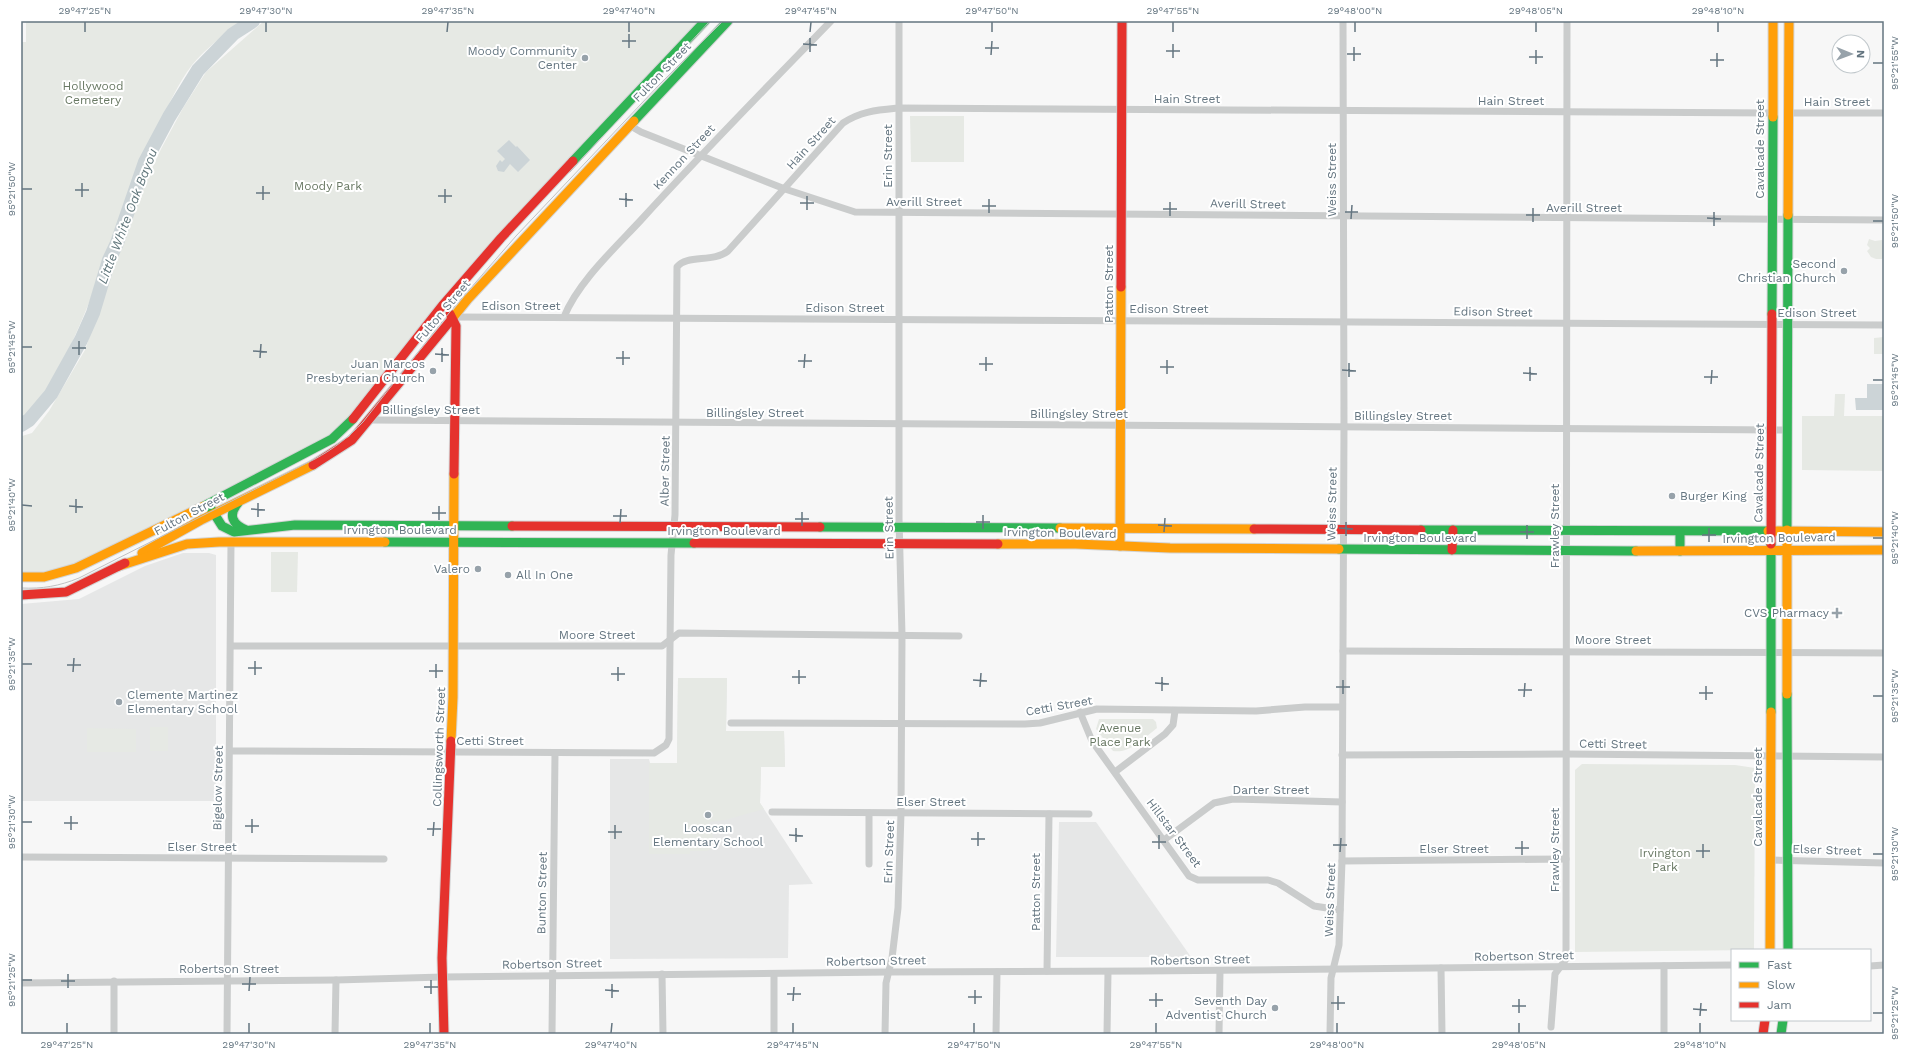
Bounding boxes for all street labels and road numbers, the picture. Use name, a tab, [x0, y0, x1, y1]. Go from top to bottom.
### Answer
street label: Fulton Street	[630, 39, 694, 105]
street label: Hain Street	[1154, 92, 1220, 106]
street label: Hain Street	[1478, 94, 1544, 108]
street label: Hain Street	[1804, 95, 1870, 109]
street label: Cavalcade Street	[1753, 99, 1767, 199]
street label: Hain Street	[784, 114, 838, 172]
street label: Kennon Street	[650, 122, 718, 192]
street label: Erin Street	[881, 124, 895, 188]
street label: Weiss Street	[1325, 143, 1339, 217]
street label: Averill Street	[886, 195, 962, 209]
street label: Averill Street	[1210, 196, 1286, 212]
street label: Averill Street	[1546, 201, 1622, 215]
street label: Patton Street	[1102, 245, 1116, 323]
street label: Fulton Street	[413, 277, 473, 345]
street label: Edison Street	[481, 299, 561, 313]
street label: Edison Street	[805, 301, 885, 315]
street label: Edison Street	[1129, 302, 1209, 316]
street label: Edison Street	[1453, 304, 1533, 320]
street label: Edison Street	[1777, 306, 1857, 320]
street label: Billingsley Street	[382, 403, 480, 417]
street label: Billingsley Street	[706, 406, 804, 420]
street label: Billingsley Street	[1030, 407, 1128, 421]
street label: Billingsley Street	[1354, 409, 1452, 423]
street label: Cavalcade Street	[1751, 423, 1767, 523]
street label: Alber Street	[657, 435, 673, 507]
street label: Weiss Street	[1324, 467, 1340, 541]
street label: Frawley Street	[1548, 484, 1562, 568]
street label: Fulton Street	[151, 490, 227, 538]
street label: Erin Street	[881, 496, 897, 560]
street label: Irvington Boulevard	[343, 523, 457, 537]
street label: Irvington Boulevard	[667, 524, 781, 538]
street label: Irvington Boulevard	[1003, 525, 1117, 541]
street label: Irvington Boulevard	[1722, 530, 1836, 546]
street label: Irvington Boulevard	[1363, 531, 1477, 545]
street label: Moore Street	[559, 628, 635, 642]
street label: Moore Street	[1575, 633, 1651, 647]
street label: Collingsworth Street	[430, 687, 448, 807]
street label: Cetti Street	[1024, 693, 1094, 719]
street label: Cetti Street	[456, 734, 524, 748]
street label: Cetti Street	[1579, 736, 1647, 752]
street label: Bigelow Street	[210, 745, 226, 831]
street label: Cavalcade Street	[1751, 747, 1765, 847]
street label: Darter Street	[1233, 783, 1309, 797]
street label: Elser Street	[896, 795, 966, 809]
street label: Hillstar Street	[1144, 796, 1204, 870]
street label: Frawley Street	[1548, 808, 1562, 892]
street label: Erin Street	[881, 820, 897, 884]
street label: Elser Street	[167, 840, 237, 854]
street label: Elser Street	[1419, 842, 1489, 856]
street label: Elser Street	[1792, 842, 1862, 858]
street label: Bunton Street	[534, 852, 550, 934]
street label: Patton Street	[1029, 853, 1043, 931]
street label: Weiss Street	[1322, 863, 1338, 937]
street label: Robertson Street	[1474, 948, 1574, 964]
street label: Robertson Street	[1150, 952, 1250, 968]
street label: Robertson Street	[826, 953, 926, 969]
street label: Robertson Street	[502, 956, 602, 972]
street label: Robertson Street	[179, 962, 279, 976]

